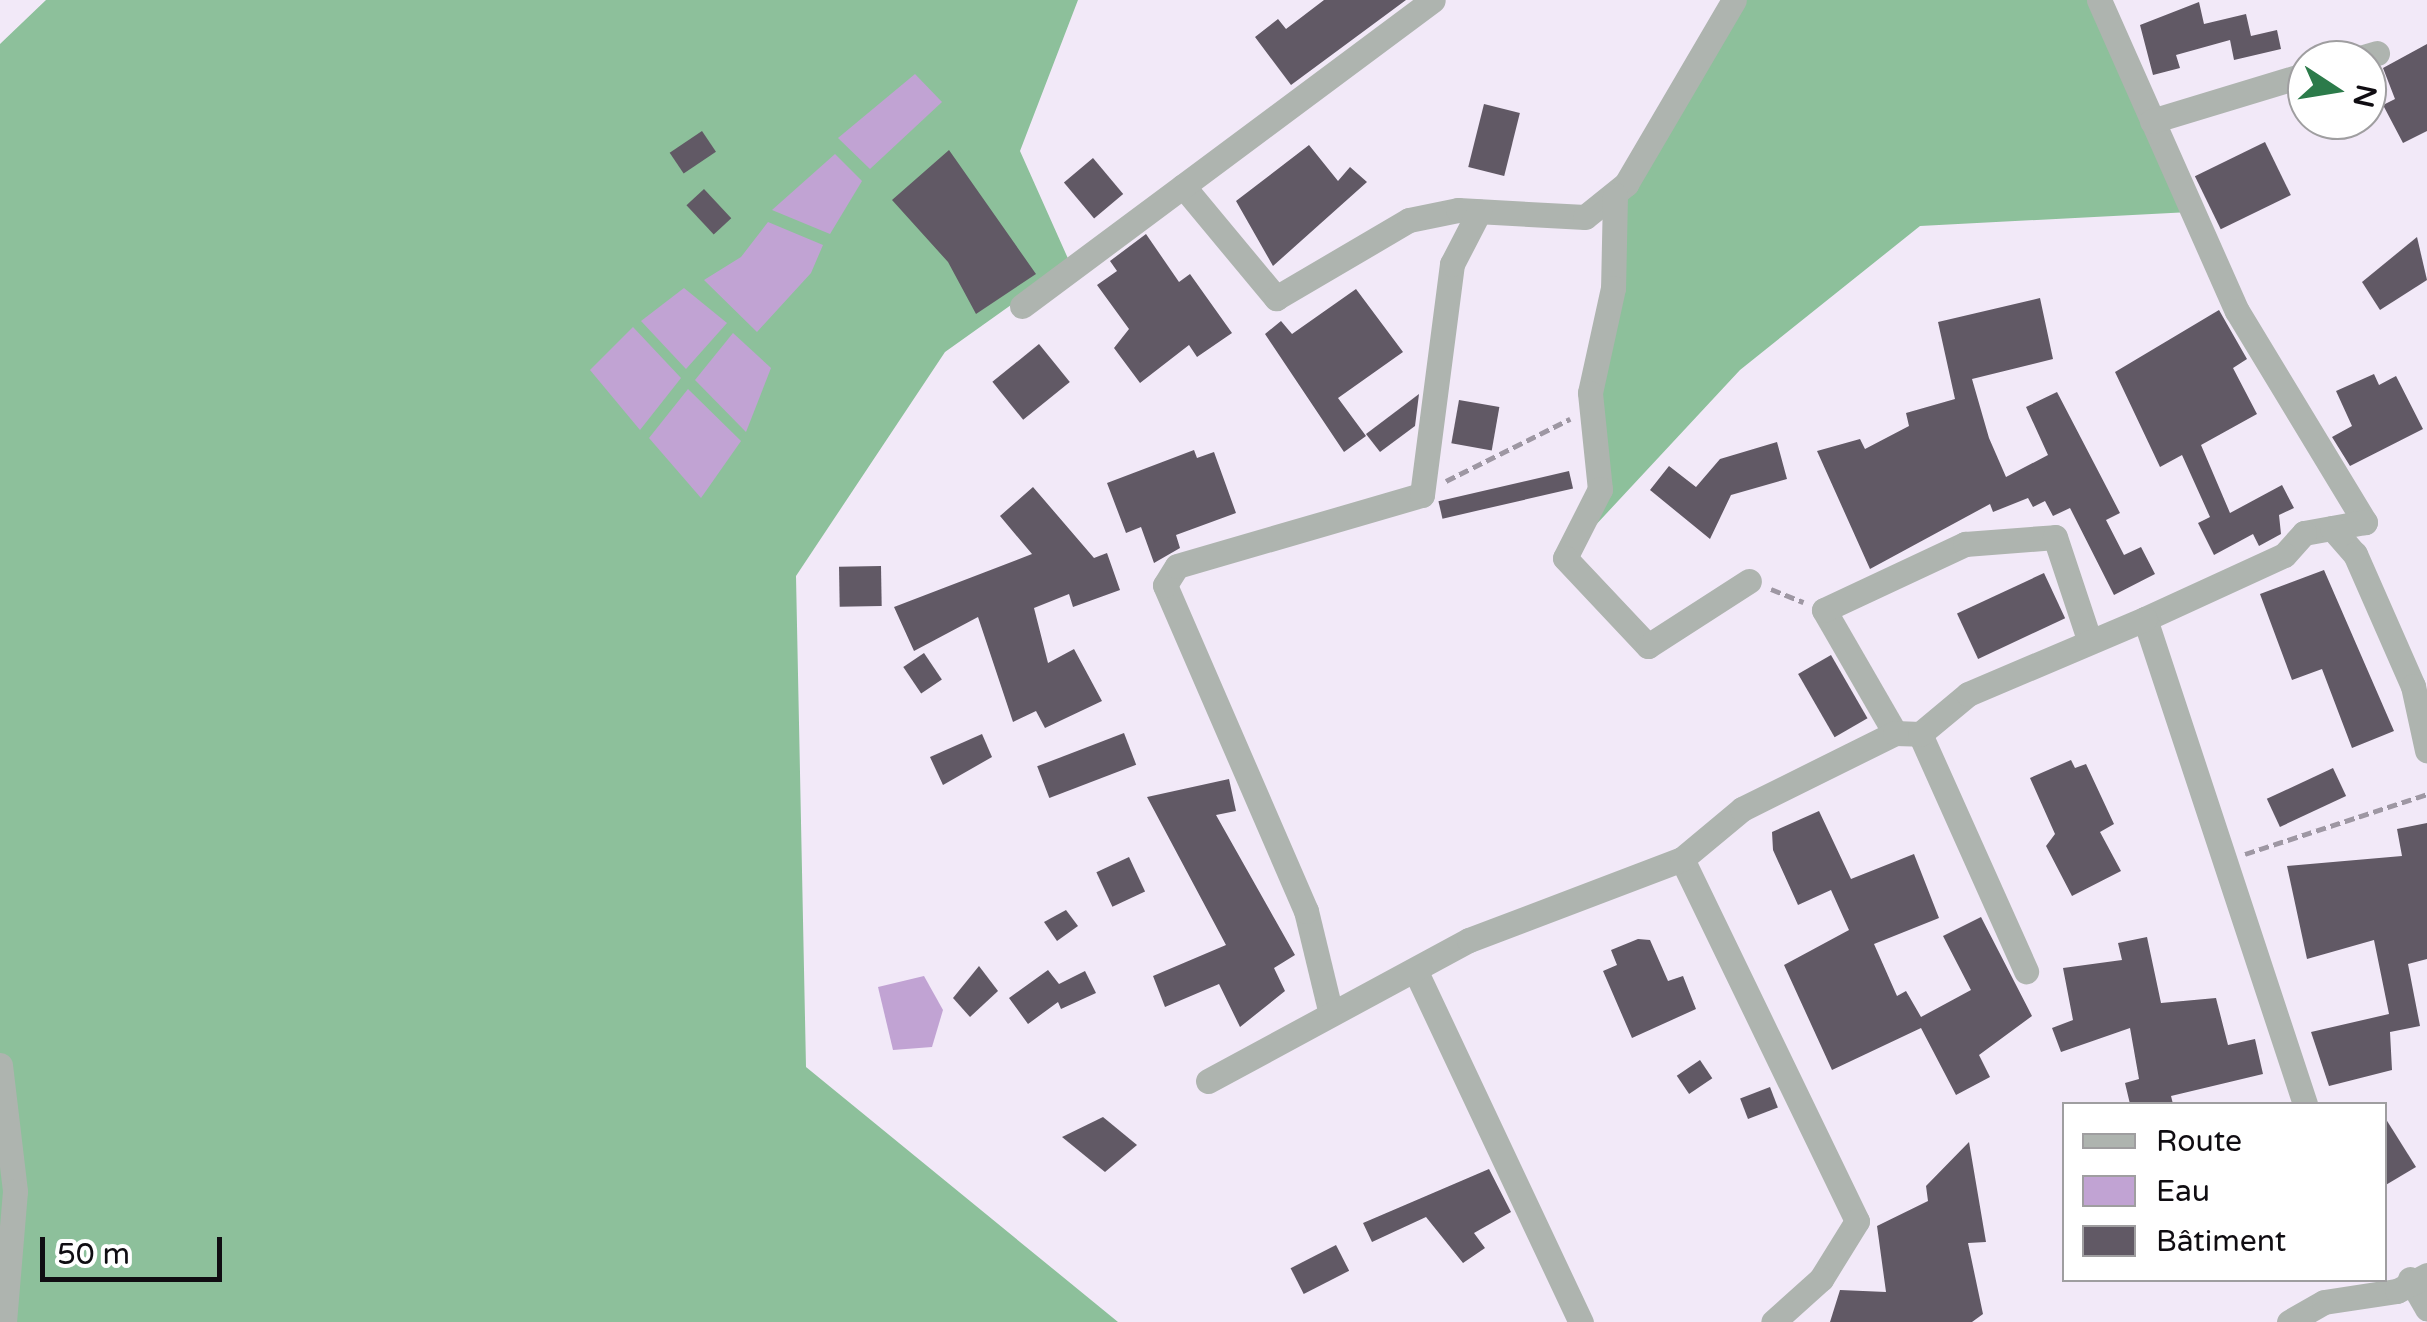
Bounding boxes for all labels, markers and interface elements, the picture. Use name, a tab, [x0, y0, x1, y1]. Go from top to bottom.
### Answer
north arrow	[2287, 40, 2387, 140]
text: N	[2345, 81, 2383, 110]
legend	[2062, 1102, 2387, 1282]
text: Route	[2156, 1123, 2242, 1160]
text: Eau	[2156, 1173, 2210, 1210]
scale bar	[45, 1217, 228, 1279]
text: Bâtiment	[2156, 1223, 2286, 1260]
text: 50 m	[57, 1236, 130, 1273]

